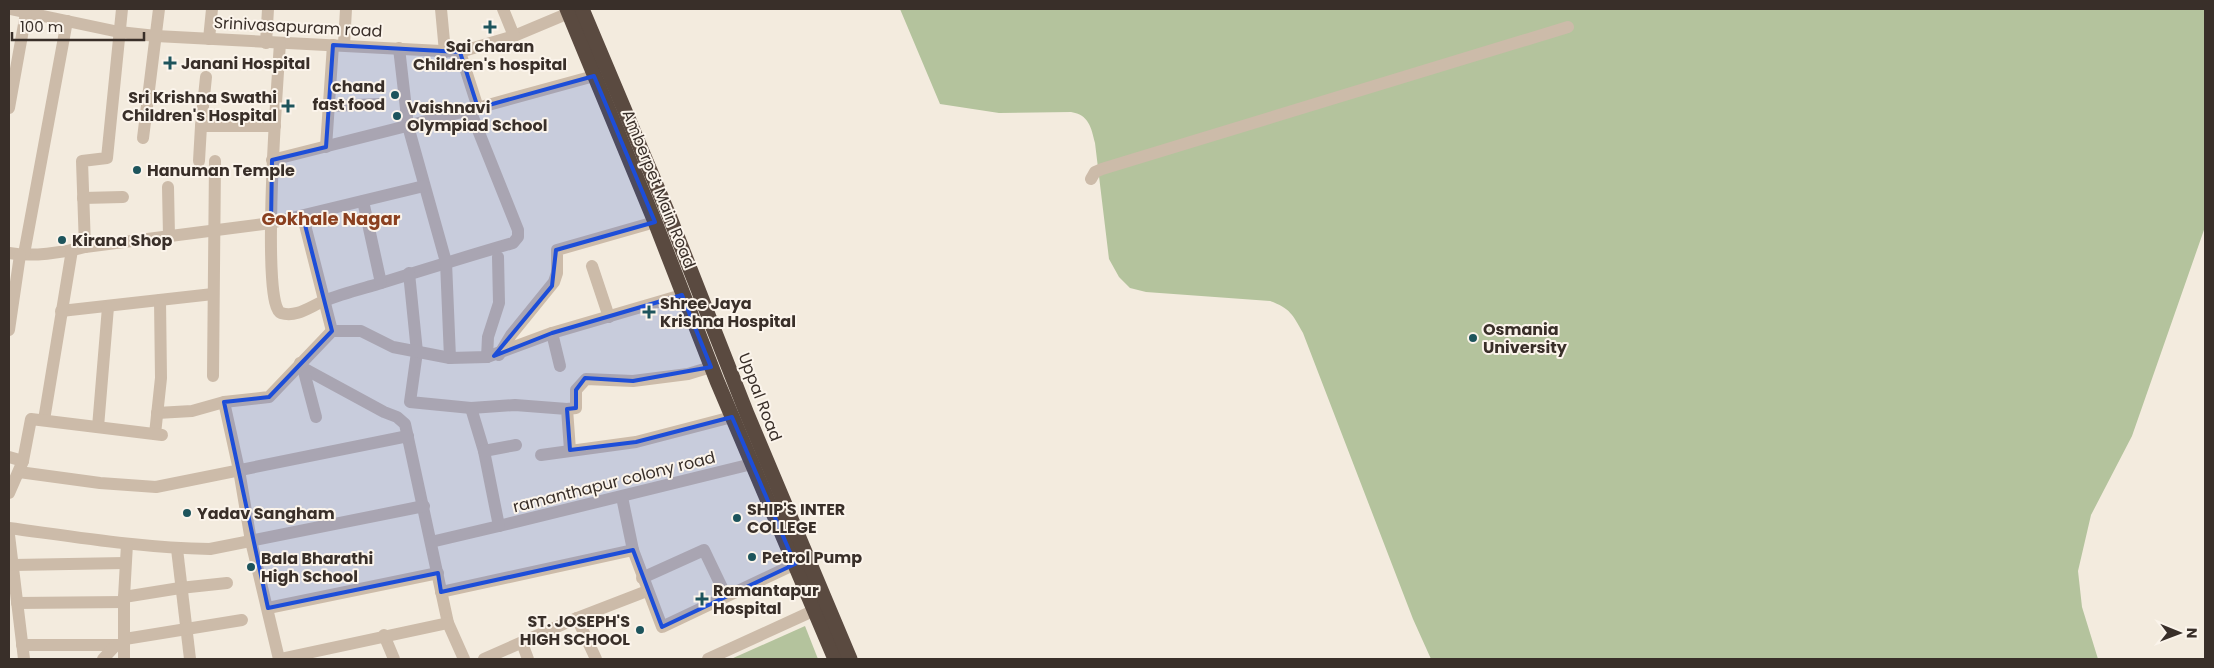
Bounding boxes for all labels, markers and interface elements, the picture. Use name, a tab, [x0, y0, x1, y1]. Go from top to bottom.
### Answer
scale bar	[12, 10, 145, 42]
street label: Srinivasapuram road	[213, 11, 383, 43]
text: 100 m	[20, 16, 63, 37]
marker: Sai charan Children's hospital	[483, 20, 497, 34]
place label: Sai charan Children's hospital	[413, 35, 567, 76]
place label: Janani Hospital	[181, 52, 310, 75]
marker: Janani Hospital	[163, 56, 177, 70]
place label: chand fast food	[313, 75, 385, 116]
place label: Sri Krishna Swathi Children's Hospital	[122, 86, 277, 127]
marker: chand fast food	[389, 89, 401, 101]
place label: Vaishnavi Olympiad School	[407, 96, 547, 137]
marker: Sri Krishna Swathi Children's Hospital	[281, 99, 295, 113]
street label: Amberpet Main Road	[617, 106, 701, 272]
marker: Vaishnavi Olympiad School	[391, 110, 403, 122]
place label: Hanuman Temple	[147, 159, 295, 182]
marker: Hanuman Temple	[131, 164, 143, 176]
district label: Gokhale Nagar	[262, 206, 401, 231]
place label: Kirana Shop	[72, 229, 172, 252]
marker: Kirana Shop	[56, 234, 68, 246]
place label: Shree Jaya Krishna Hospital	[660, 292, 796, 333]
marker: Shree Jaya Krishna Hospital	[642, 305, 656, 319]
place label: Osmania University	[1483, 318, 1568, 359]
marker: Osmania University	[1467, 332, 1479, 344]
street label: Uppal Road	[733, 349, 787, 445]
street label: ramanthapur colony road	[510, 446, 718, 518]
place label: SHIP'S INTER COLLEGE	[747, 498, 845, 539]
place label: Yadav Sangham	[197, 502, 335, 525]
marker: Yadav Sangham	[181, 507, 193, 519]
marker: SHIP'S INTER COLLEGE	[731, 512, 743, 524]
place label: Petrol Pump	[762, 546, 862, 569]
place label: Bala Bharathi High School	[261, 547, 373, 588]
marker: Petrol Pump	[746, 551, 758, 563]
marker: Bala Bharathi High School	[245, 561, 257, 573]
place label: Ramantapur Hospital	[713, 579, 819, 620]
marker: Ramantapur Hospital	[695, 592, 709, 606]
north arrow	[2154, 608, 2204, 658]
place label: ST. JOSEPH'S HIGH SCHOOL	[520, 610, 630, 651]
marker: ST. JOSEPH'S HIGH SCHOOL	[634, 624, 646, 636]
text: N	[2182, 628, 2202, 639]

